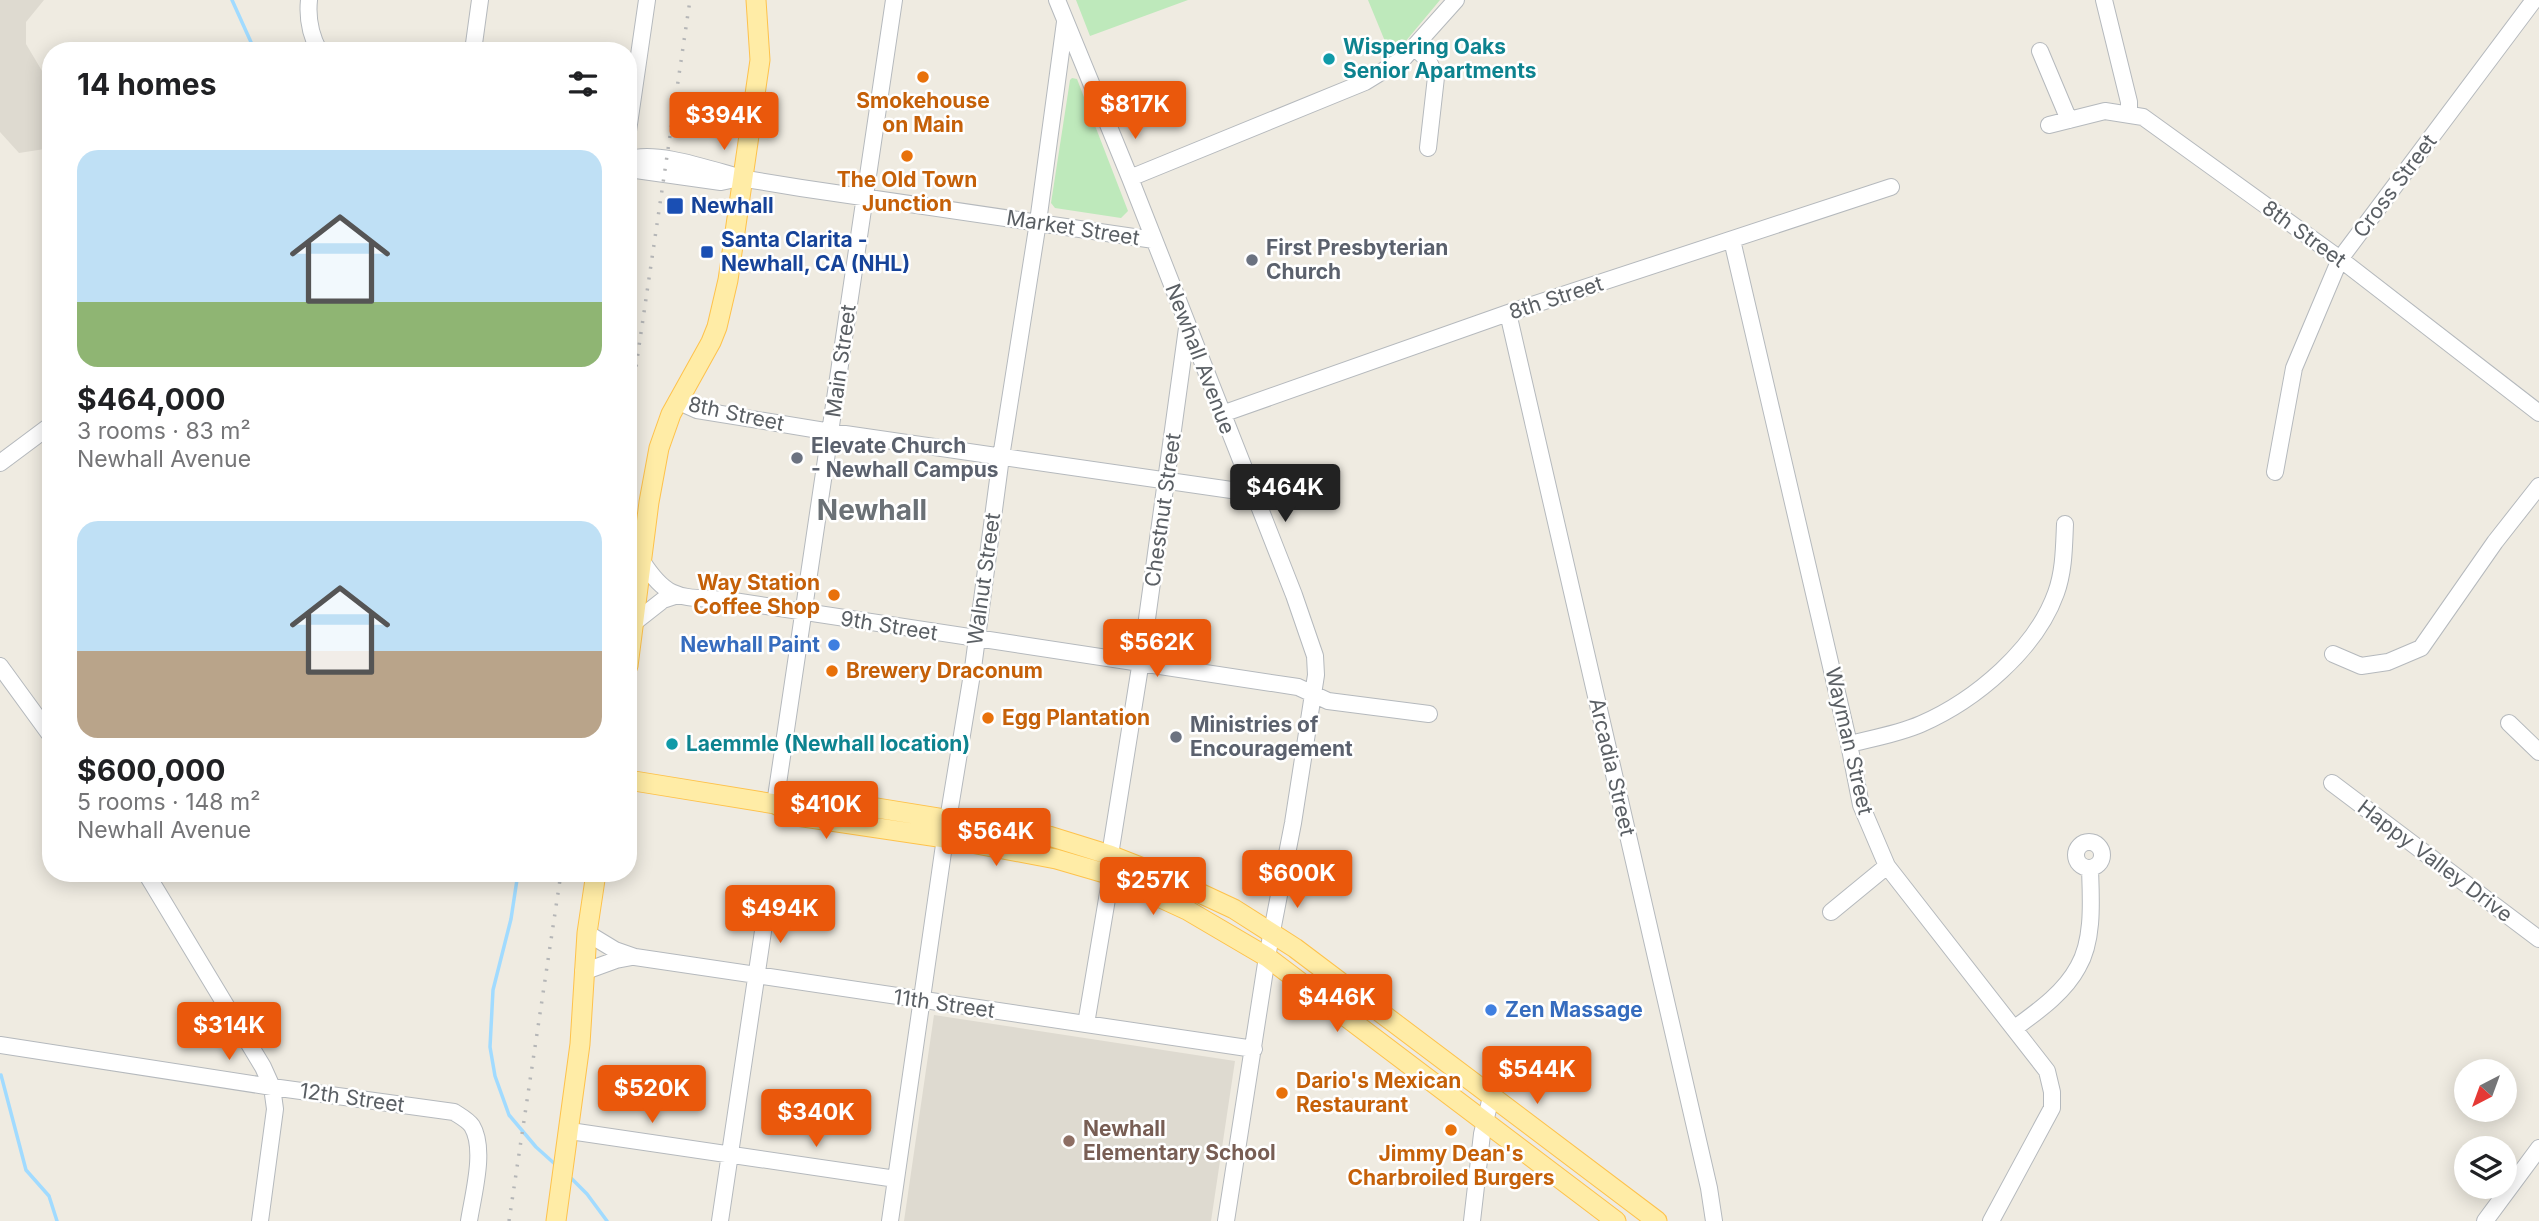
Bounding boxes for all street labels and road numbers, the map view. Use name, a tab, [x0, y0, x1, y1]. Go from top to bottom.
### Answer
street label: Cross Street	[2348, 129, 2442, 242]
street label: 8th Street	[2258, 195, 2351, 272]
street label: Market Street	[1005, 205, 1141, 250]
street label: 8th Street	[1506, 271, 1606, 324]
street label: Newhall Avenue	[1160, 280, 1241, 437]
street label: Main Street	[820, 303, 861, 419]
street label: 8th Street	[686, 391, 786, 436]
street label: Chestnut Street	[1139, 431, 1186, 588]
street label: Walnut Street	[962, 511, 1005, 647]
street label: 9th Street	[839, 606, 939, 646]
street label: Wayman Street	[1820, 665, 1879, 817]
street label: Arcadia Street	[1584, 695, 1641, 838]
street label: Happy Valley Drive	[2353, 794, 2518, 927]
street label: 11th Street	[892, 984, 996, 1023]
street label: 12th Street	[298, 1078, 406, 1117]

